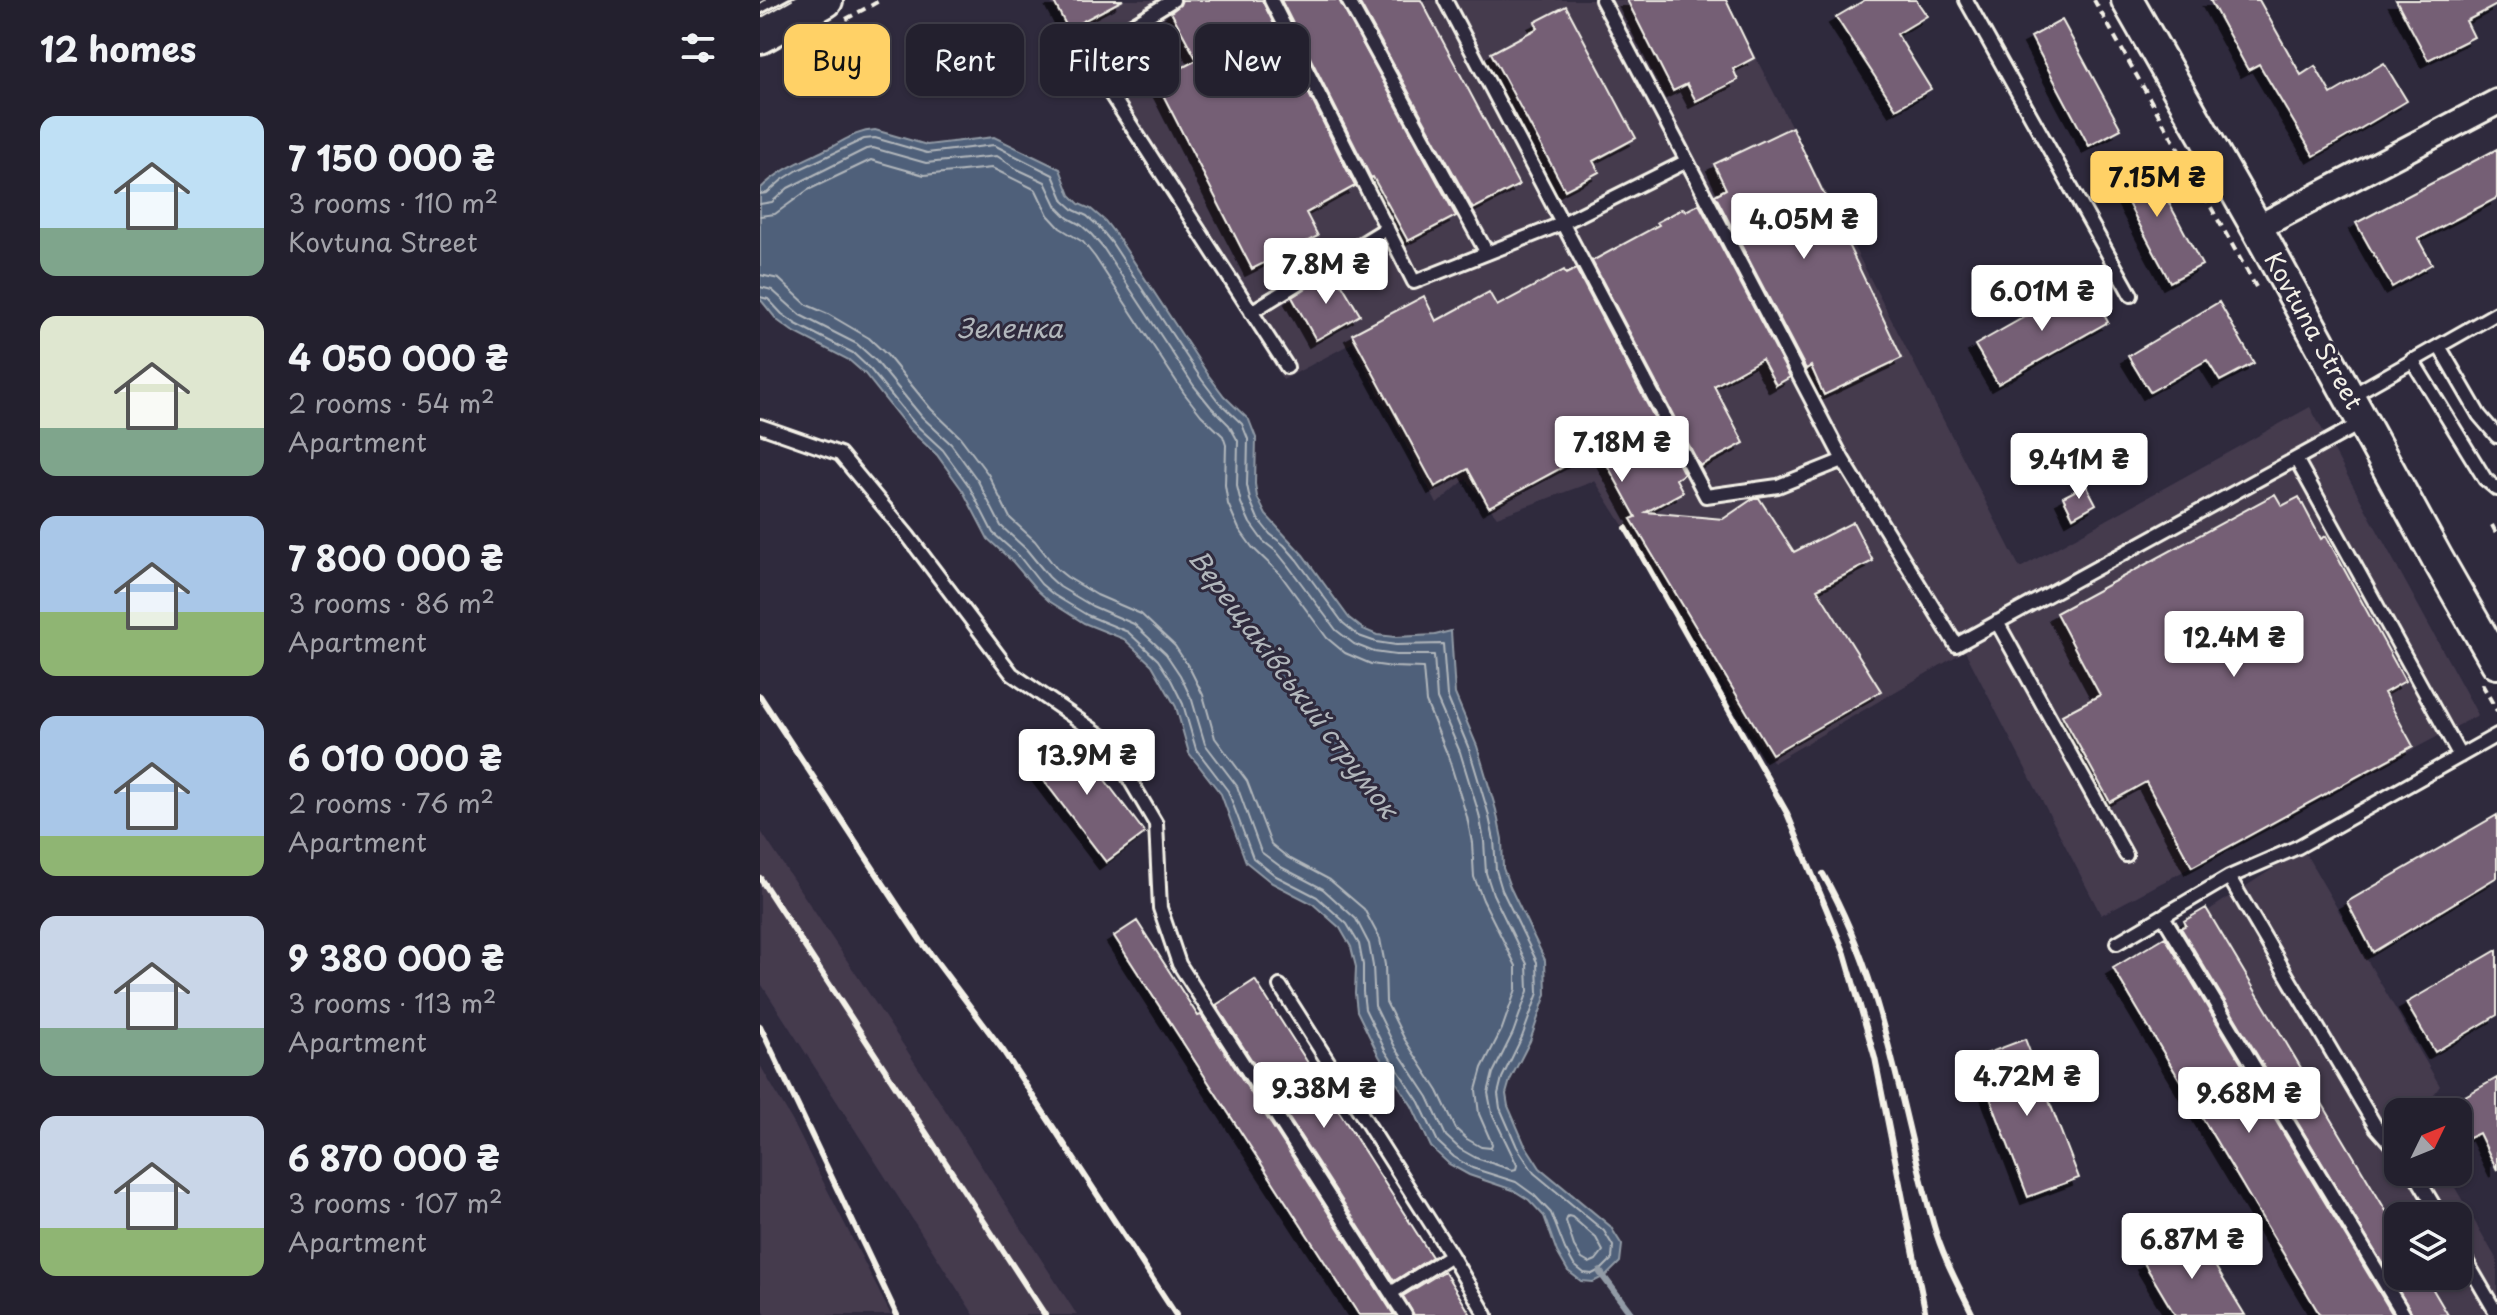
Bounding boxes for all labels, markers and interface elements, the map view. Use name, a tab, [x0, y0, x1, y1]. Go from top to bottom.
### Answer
text: 12 homes	[40, 22, 196, 74]
chip: Buy	[784, 24, 890, 96]
chip: Rent	[906, 24, 1024, 96]
chip: Filters	[1040, 24, 1179, 96]
chip: New	[1195, 24, 1309, 96]
icon: filters	[676, 26, 720, 70]
text: 7 150 000 ₴	[288, 131, 495, 183]
icon: home	[104, 148, 200, 244]
pin: 7.15M ₴	[2083, 151, 2231, 219]
text: 7.15M ₴	[2108, 157, 2206, 196]
text: 3 rooms · 110 m²	[288, 183, 498, 222]
pin: 4.05M ₴	[1730, 193, 1878, 261]
text: 4.05M ₴	[1749, 199, 1859, 238]
text: Kovtuna Street	[288, 222, 478, 261]
pin: 7.8M ₴	[1261, 238, 1391, 306]
text: 7.8M ₴	[1282, 244, 1370, 283]
street label: Kovtuna Street	[2257, 245, 2373, 416]
pin: 6.01M ₴	[1968, 265, 2116, 333]
text: 6.01M ₴	[1989, 271, 2095, 310]
water label: Зеленка	[957, 308, 1064, 347]
text: 4 050 000 ₴	[288, 331, 509, 383]
icon: home	[104, 348, 200, 444]
text: 2 rooms · 54 m²	[288, 383, 495, 422]
pin: 7.18M ₴	[1548, 416, 1696, 484]
text: Apartment	[288, 422, 427, 461]
text: 7.18M ₴	[1573, 422, 1671, 461]
pin: 9.41M ₴	[2005, 433, 2153, 501]
text: 9.41M ₴	[2029, 439, 2129, 478]
text: 7 800 000 ₴	[288, 531, 503, 583]
water label: Верещаківський струмок	[1180, 540, 1410, 828]
icon: home	[104, 548, 200, 644]
text: 3 rooms · 86 m²	[288, 583, 495, 622]
pin: 12.4M ₴	[2160, 611, 2308, 679]
text: 12.4M ₴	[2183, 617, 2285, 656]
text: Apartment	[288, 622, 427, 661]
pin: 13.9M ₴	[1013, 729, 1161, 797]
text: 6 010 000 ₴	[288, 731, 502, 783]
text: 13.9M ₴	[1037, 735, 1137, 774]
icon: home	[104, 748, 200, 844]
text: 2 rooms · 76 m²	[288, 783, 494, 822]
text: Apartment	[288, 822, 427, 861]
text: 9 380 000 ₴	[288, 931, 504, 983]
icon: home	[104, 948, 200, 1044]
text: 3 rooms · 113 m²	[288, 983, 496, 1022]
text: Apartment	[288, 1022, 427, 1061]
pin: 4.72M ₴	[1953, 1050, 2101, 1118]
text: 4.72M ₴	[1973, 1056, 2081, 1095]
pin: 9.38M ₴	[1250, 1062, 1398, 1130]
pin: 9.68M ₴	[2175, 1067, 2323, 1135]
text: 9.38M ₴	[1271, 1068, 1377, 1107]
text: 9.68M ₴	[2196, 1073, 2302, 1112]
north arrow	[2384, 1098, 2472, 1186]
map controls	[2384, 1098, 2472, 1290]
text: 6 870 000 ₴	[288, 1131, 500, 1183]
icon: home	[104, 1148, 200, 1244]
text: 3 rooms · 107 m²	[288, 1183, 503, 1222]
button: layers	[2384, 1202, 2472, 1290]
pin: 6.87M ₴	[2118, 1213, 2266, 1281]
text: 6.87M ₴	[2140, 1219, 2244, 1258]
text: Apartment	[288, 1222, 427, 1261]

